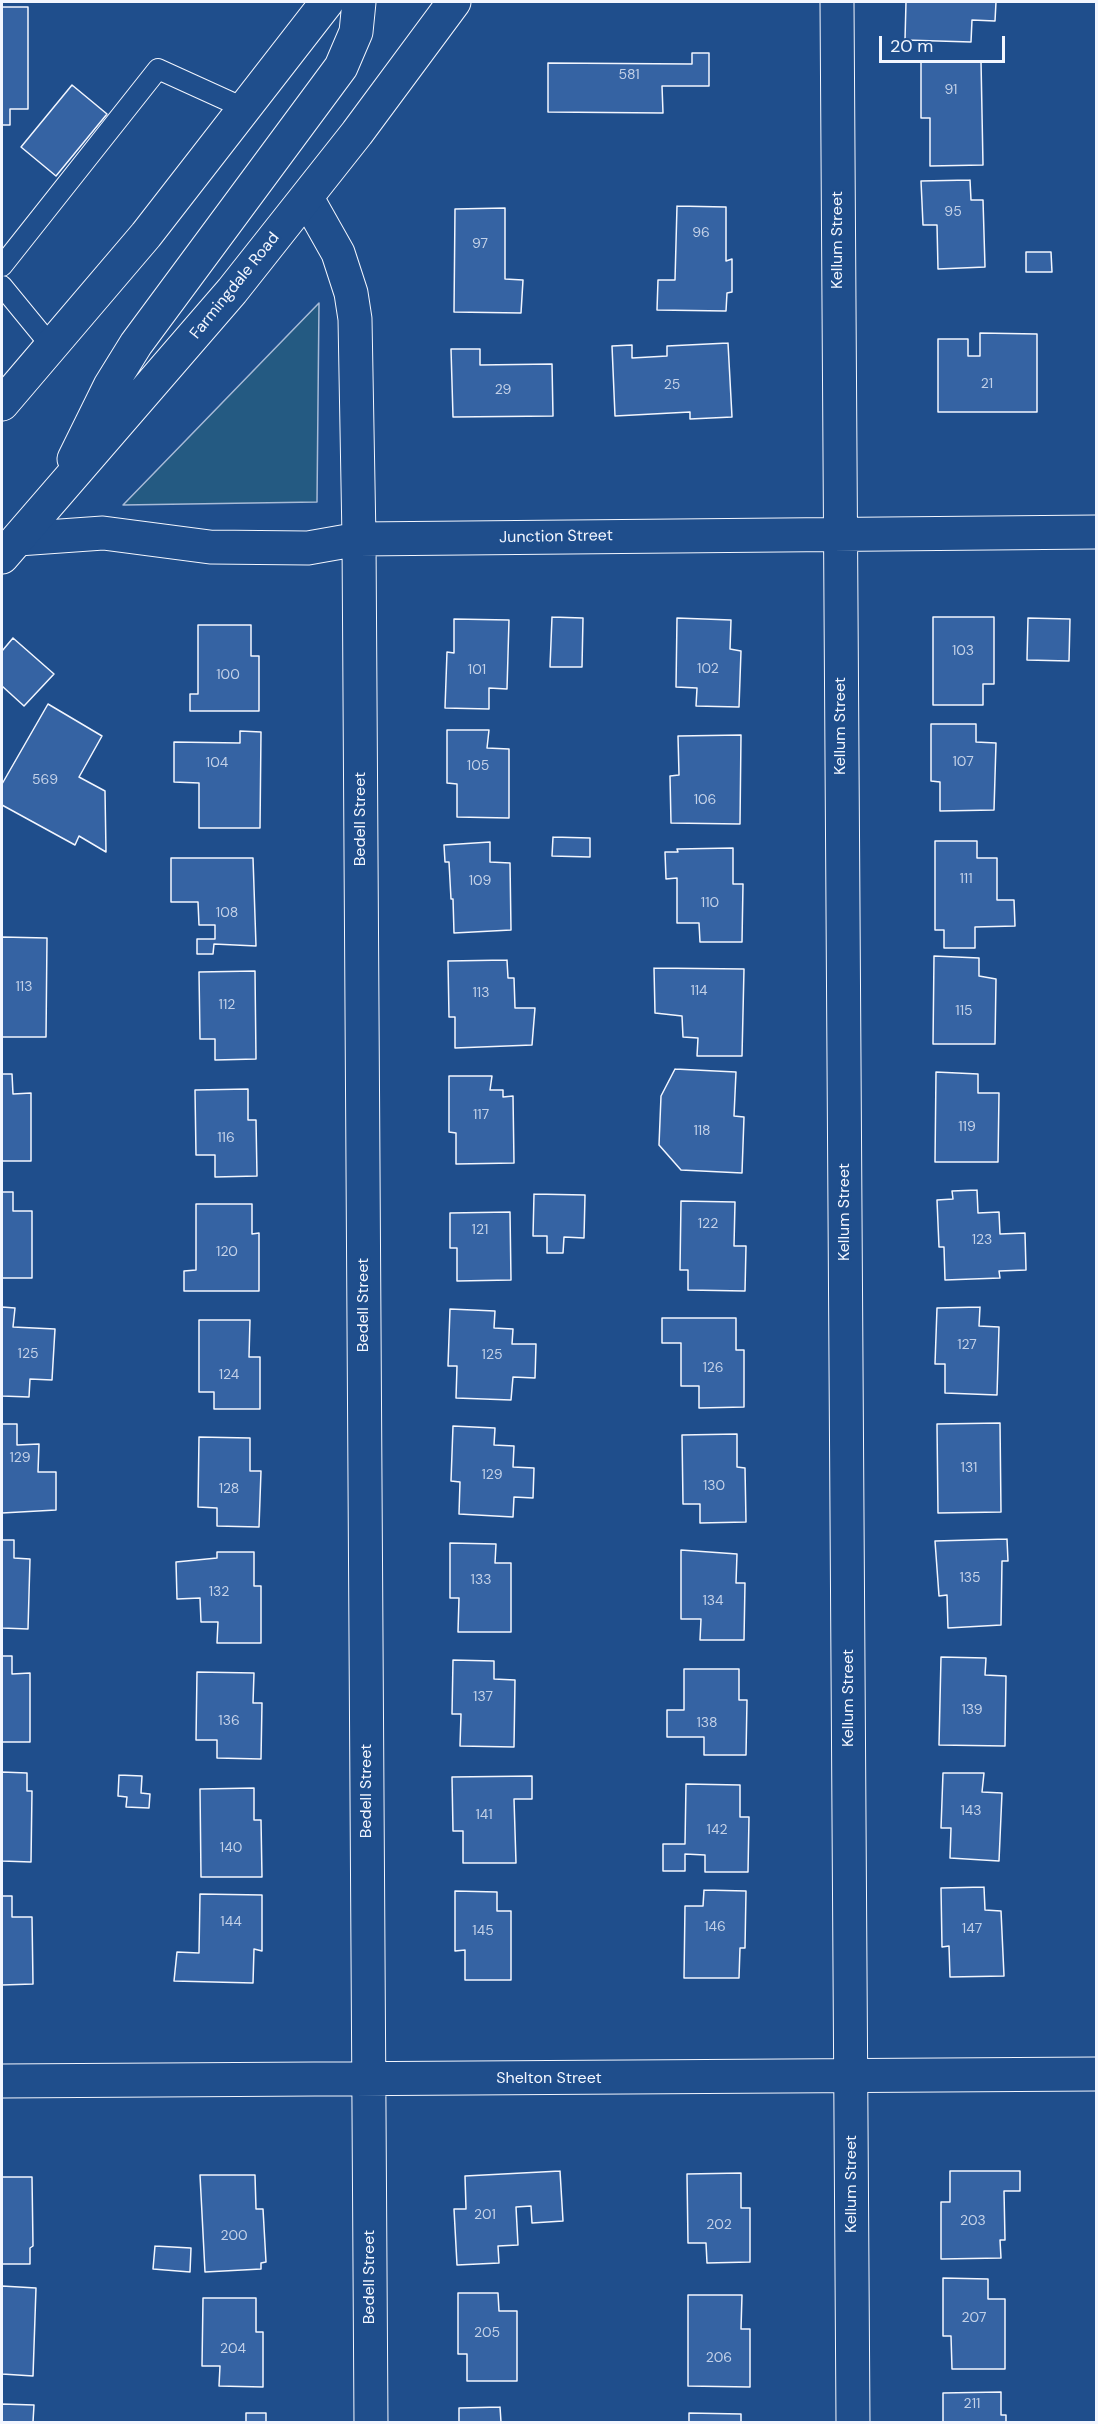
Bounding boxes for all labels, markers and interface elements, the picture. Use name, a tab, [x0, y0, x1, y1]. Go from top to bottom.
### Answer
scale bar	[882, 24, 1008, 62]
text: 20 m	[890, 34, 933, 58]
house number: 581	[618, 67, 640, 83]
house number: 91	[945, 82, 957, 98]
street label: Kellum Street	[828, 191, 848, 289]
house number: 95	[944, 204, 962, 220]
house number: 96	[692, 225, 710, 241]
street label: Farmingdale Road	[186, 229, 284, 343]
house number: 97	[472, 236, 488, 252]
house number: 21	[981, 376, 993, 392]
house number: 25	[664, 377, 680, 393]
house number: 29	[495, 382, 511, 398]
street label: Junction Street	[499, 526, 613, 548]
house number: 103	[952, 643, 974, 659]
house number: 102	[697, 661, 719, 677]
house number: 101	[468, 662, 486, 678]
house number: 100	[216, 667, 240, 683]
street label: Kellum Street	[831, 677, 851, 775]
house number: 107	[952, 754, 974, 770]
house number: 104	[206, 755, 228, 771]
house number: 105	[467, 758, 489, 774]
house number: 569	[32, 772, 58, 788]
street label: Bedell Street	[351, 772, 371, 866]
house number: 106	[694, 792, 716, 808]
house number: 111	[959, 871, 973, 887]
house number: 109	[469, 873, 491, 889]
house number: 110	[701, 895, 719, 911]
house number: 108	[216, 905, 238, 921]
house number: 113	[15, 979, 33, 995]
house number: 114	[690, 983, 708, 999]
house number: 113	[472, 985, 490, 1001]
house number: 112	[219, 997, 235, 1013]
house number: 115	[955, 1003, 973, 1019]
house number: 117	[473, 1107, 489, 1123]
house number: 119	[958, 1119, 976, 1135]
house number: 118	[693, 1123, 711, 1139]
house number: 116	[217, 1130, 235, 1146]
street label: Kellum Street	[835, 1163, 855, 1261]
house number: 122	[698, 1216, 718, 1232]
house number: 121	[472, 1222, 488, 1238]
house number: 123	[972, 1232, 992, 1248]
house number: 120	[216, 1244, 238, 1260]
street label: Bedell Street	[354, 1258, 374, 1352]
house number: 127	[957, 1337, 977, 1353]
house number: 125	[18, 1346, 38, 1362]
house number: 125	[482, 1347, 502, 1363]
house number: 126	[702, 1360, 724, 1376]
house number: 124	[219, 1367, 239, 1383]
house number: 129	[9, 1450, 31, 1466]
house number: 131	[961, 1460, 977, 1476]
house number: 129	[481, 1467, 503, 1483]
house number: 130	[703, 1478, 725, 1494]
house number: 128	[219, 1481, 239, 1497]
house number: 135	[959, 1570, 981, 1586]
house number: 133	[471, 1572, 491, 1588]
house number: 132	[209, 1584, 229, 1600]
house number: 134	[702, 1593, 724, 1609]
street label: Kellum Street	[839, 1649, 859, 1747]
house number: 137	[473, 1689, 493, 1705]
house number: 139	[961, 1702, 983, 1718]
house number: 136	[218, 1713, 240, 1729]
house number: 138	[696, 1715, 718, 1731]
street label: Bedell Street	[357, 1744, 377, 1838]
house number: 143	[960, 1803, 982, 1819]
house number: 141	[475, 1807, 493, 1823]
house number: 142	[707, 1822, 727, 1838]
house number: 140	[220, 1840, 242, 1856]
house number: 144	[220, 1914, 242, 1930]
house number: 146	[704, 1919, 726, 1935]
house number: 147	[962, 1921, 982, 1937]
house number: 145	[472, 1923, 494, 1939]
street label: Shelton Street	[496, 2069, 602, 2089]
street label: Kellum Street	[842, 2135, 862, 2233]
house number: 201	[474, 2207, 496, 2223]
house number: 203	[960, 2213, 986, 2229]
house number: 202	[706, 2217, 732, 2233]
house number: 200	[220, 2228, 248, 2244]
street label: Bedell Street	[360, 2230, 380, 2324]
house number: 207	[962, 2310, 986, 2326]
house number: 205	[474, 2325, 500, 2341]
house number: 204	[220, 2341, 246, 2357]
house number: 206	[706, 2350, 732, 2366]
house number: 211	[964, 2396, 980, 2412]

